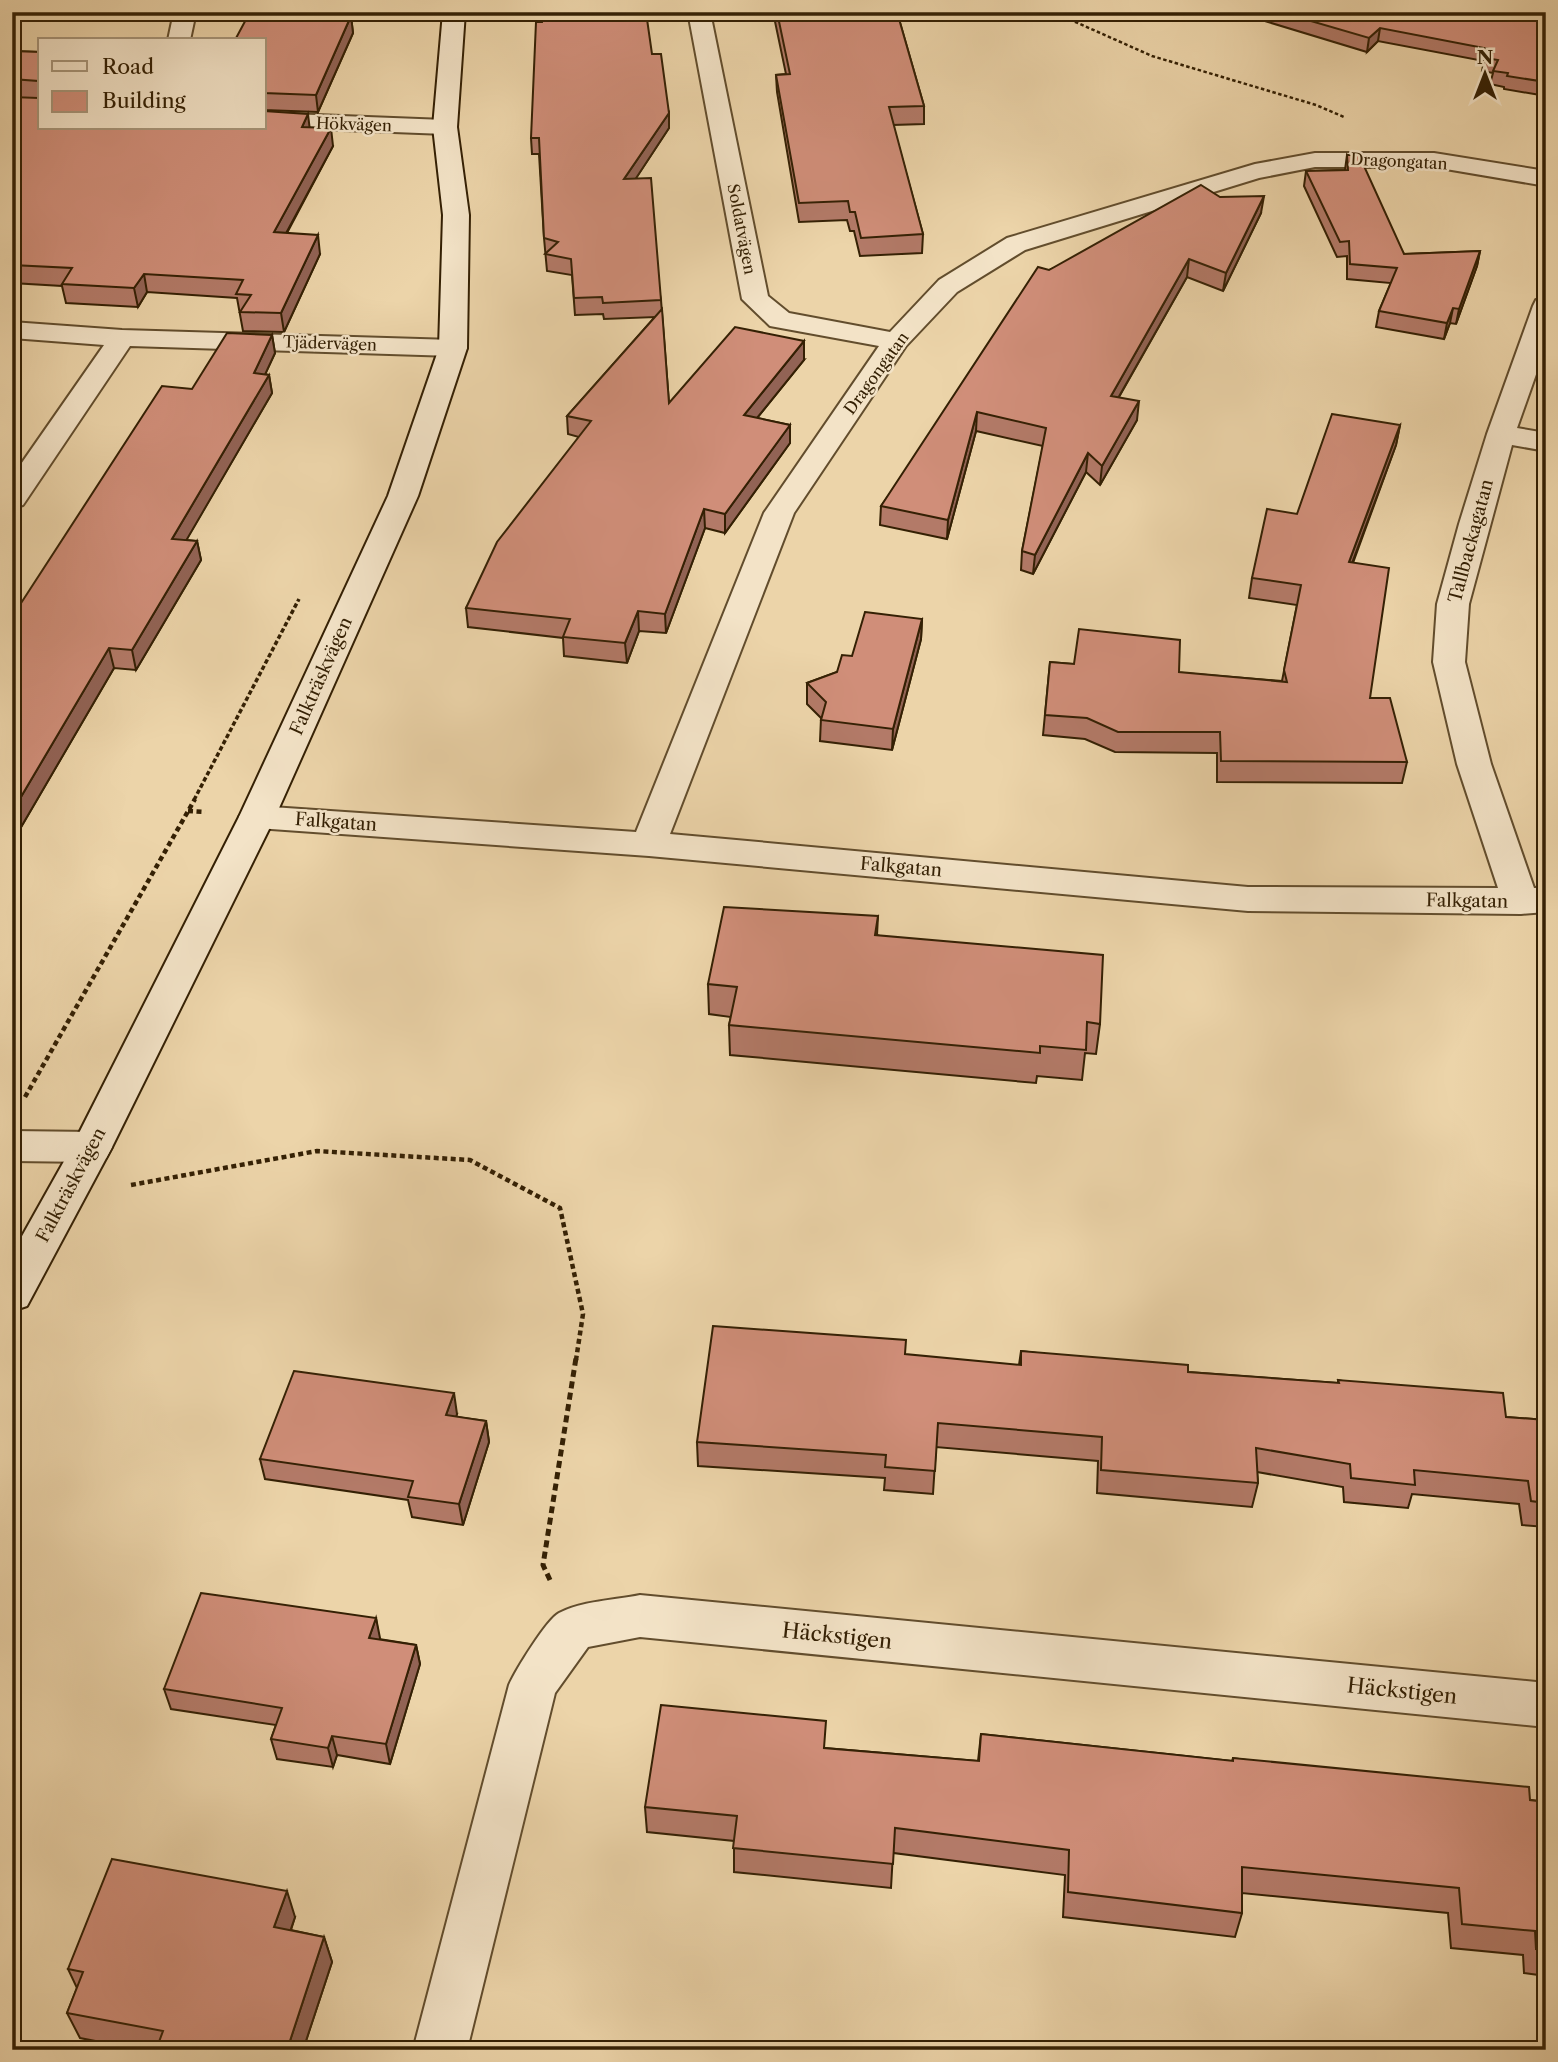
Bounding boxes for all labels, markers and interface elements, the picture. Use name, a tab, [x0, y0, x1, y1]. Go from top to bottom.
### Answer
legend	[38, 38, 266, 130]
north arrow	[1450, 38, 1520, 108]
text: N	[1477, 46, 1493, 69]
text: Road	[102, 54, 154, 79]
text: Building	[102, 88, 187, 113]
street label: Hökvägen	[316, 113, 392, 135]
street label: Dragongatan	[1350, 148, 1448, 174]
street label: Soldatvägen	[723, 182, 761, 276]
street label: Dragongatan	[839, 328, 913, 418]
street label: Tjädervägen	[283, 331, 377, 355]
street label: Tallbackagatan	[1444, 477, 1498, 605]
street label: Falkträskvägen	[285, 614, 357, 738]
street label: Falkgatan	[294, 808, 378, 836]
street label: Falkgatan	[859, 852, 943, 882]
street label: Falkgatan	[1426, 889, 1508, 913]
street label: Falkträskvägen	[31, 1124, 111, 1246]
street label: Häckstigen	[781, 1617, 893, 1654]
street label: Häckstigen	[1346, 1672, 1458, 1709]

